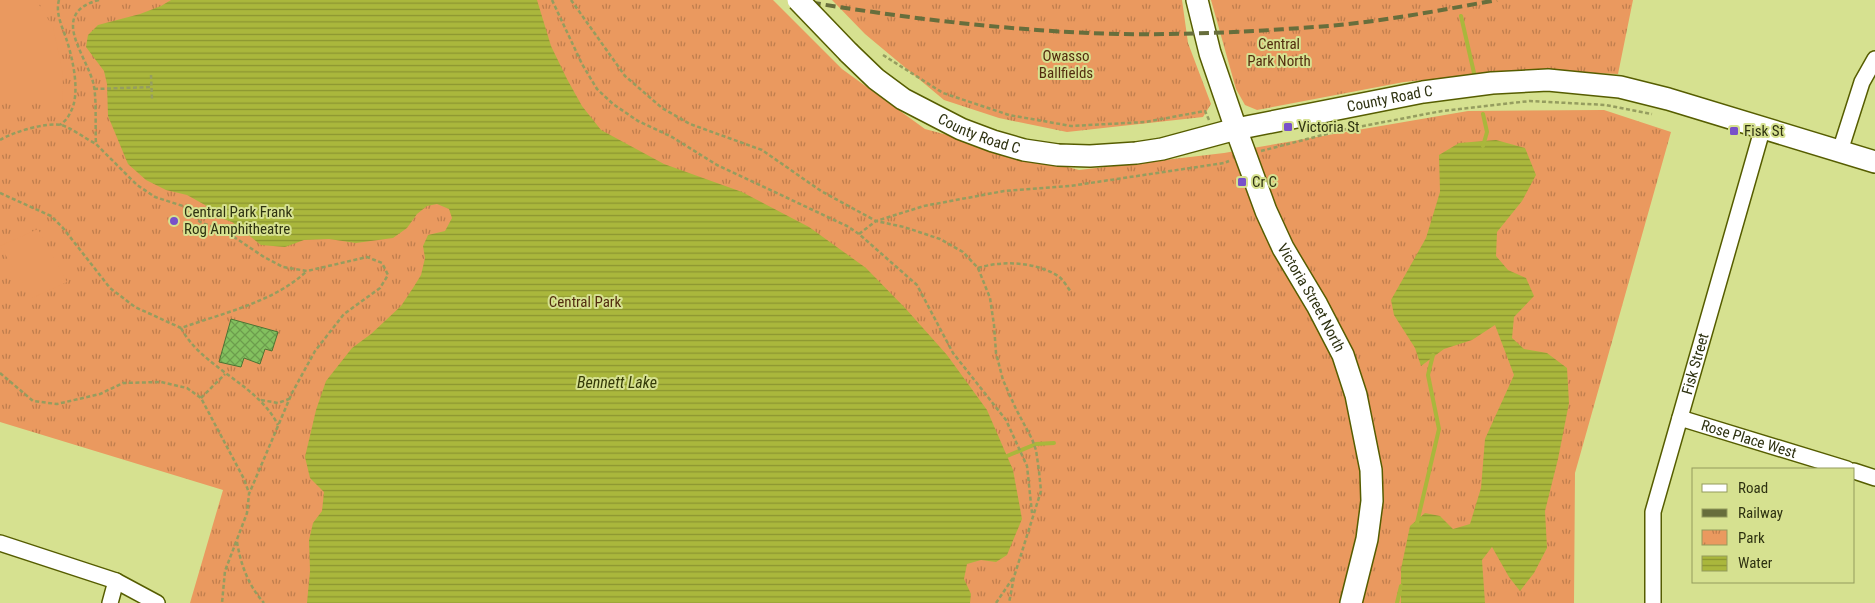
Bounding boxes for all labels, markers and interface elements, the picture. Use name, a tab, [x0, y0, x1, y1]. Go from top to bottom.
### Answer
park label: Central Park North	[1247, 35, 1311, 70]
park label: Owasso Ballfields	[1039, 47, 1093, 82]
street label: County Road C	[1345, 82, 1434, 116]
street label: County Road C	[935, 110, 1022, 157]
place label: Victoria St	[1298, 118, 1359, 136]
marker: Victoria St	[1282, 121, 1294, 133]
place label: Fisk St	[1744, 122, 1784, 140]
marker: Fisk St	[1728, 125, 1740, 137]
place label: Cr C	[1252, 173, 1277, 191]
marker: Cr C	[1236, 176, 1248, 188]
place label: Central Park Frank Rog Amphitheatre	[184, 203, 293, 238]
marker: Central Park Frank Rog Amphitheatre	[168, 215, 180, 227]
street label: Victoria Street North	[1273, 240, 1349, 355]
park label: Central Park	[549, 293, 621, 311]
street label: Fisk Street	[1678, 331, 1713, 397]
water label: Bennett Lake	[577, 373, 657, 392]
street label: Rose Place West	[1699, 416, 1799, 462]
legend	[1692, 468, 1855, 583]
text: Road	[1738, 479, 1768, 497]
text: Railway	[1738, 504, 1783, 522]
text: Park	[1738, 529, 1765, 547]
text: Water	[1738, 554, 1773, 572]

